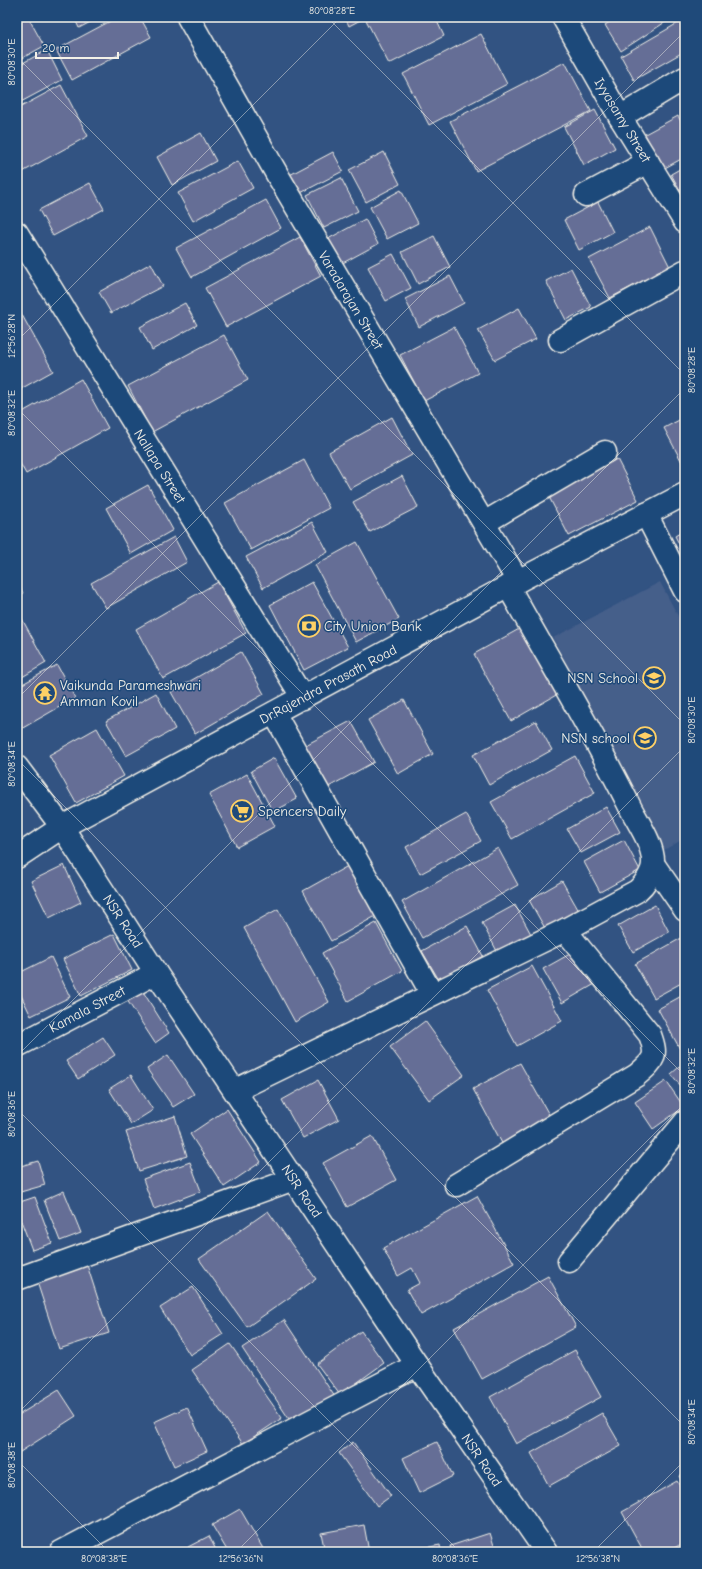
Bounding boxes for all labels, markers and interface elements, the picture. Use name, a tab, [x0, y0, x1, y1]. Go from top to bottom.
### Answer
text: 80°08'28"E	[309, 5, 355, 17]
scale bar	[36, 34, 118, 60]
text: 80°08'30"E	[6, 39, 18, 85]
text: 20 m	[42, 41, 70, 55]
street label: Iyyasamy Street	[591, 75, 655, 166]
street label: Varadarajan Street	[315, 248, 387, 353]
text: 12°56'28"N	[6, 314, 18, 358]
text: 80°08'28"E	[686, 347, 698, 393]
text: 80°08'32"E	[6, 390, 18, 436]
street label: Nallapa Street	[130, 426, 190, 507]
bank icon: City Union Bank	[296, 613, 322, 639]
place label: City Union Bank	[324, 618, 422, 635]
street label: Dr.Rajendra Prasath Road	[257, 641, 400, 728]
school or university icon: NSN School	[641, 665, 667, 691]
place label: NSN School	[567, 670, 638, 687]
place label: Vaikunda Parameshwari Amman Kovil	[60, 677, 201, 710]
temple icon: Vaikunda Parameshwari Amman Kovil	[32, 680, 58, 706]
text: 80°08'30"E	[686, 697, 698, 743]
school or university icon: NSN school	[632, 725, 658, 751]
place label: NSN school	[561, 730, 630, 747]
text: 80°08'34"E	[6, 741, 18, 787]
supermarket icon: Spencers Daily	[229, 798, 255, 824]
place label: Spencers Daily	[258, 803, 347, 820]
street label: NSR Road	[99, 891, 146, 951]
street label: Kamala Street	[46, 982, 129, 1037]
text: 80°08'32"E	[686, 1048, 698, 1094]
text: 80°08'36"E	[6, 1091, 18, 1137]
street label: NSR Road	[278, 1162, 325, 1221]
text: 80°08'34"E	[686, 1399, 698, 1445]
street label: NSR Road	[458, 1431, 505, 1490]
text: 80°08'38"E	[6, 1442, 18, 1488]
text: 80°08'38"E	[81, 1553, 127, 1565]
text: 12°56'36"N	[219, 1553, 263, 1565]
text: 80°08'36"E	[432, 1553, 478, 1565]
text: 12°56'38"N	[576, 1553, 620, 1565]

